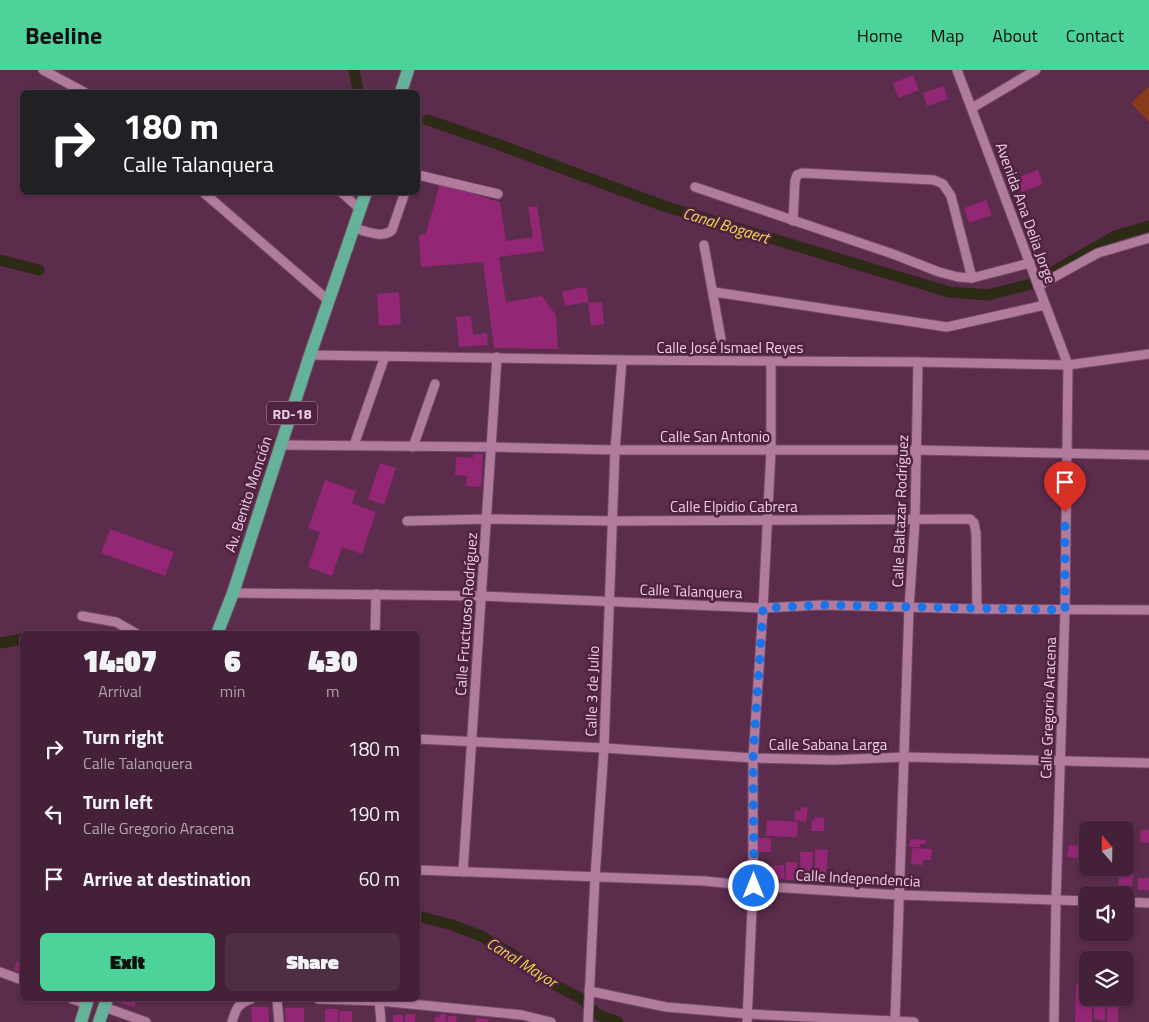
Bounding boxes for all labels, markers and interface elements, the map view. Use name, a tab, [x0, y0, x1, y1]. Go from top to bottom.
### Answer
text: Beeline	[25, 17, 102, 53]
text: Home	[857, 22, 903, 49]
text: Map	[931, 22, 964, 49]
text: About	[992, 22, 1038, 49]
text: Contact	[1066, 22, 1124, 49]
text: 180 m	[123, 99, 219, 153]
icon: right	[40, 110, 105, 175]
street label: Avenida Ana Delia Jorge	[990, 139, 1062, 287]
text: Calle Talanquera	[123, 147, 274, 181]
water label: Canal Bogaert	[680, 201, 774, 250]
street label: Calle José Ismael Reyes	[657, 336, 803, 359]
road number: RD-18	[267, 402, 317, 424]
street label: Calle San Antonio	[660, 425, 770, 448]
street label: Av. Benito Monción	[218, 433, 278, 555]
street label: Calle Baltazar Rodríguez	[886, 434, 914, 588]
pin	[1044, 461, 1086, 512]
icon: arrive	[1051, 468, 1079, 496]
street label: Calle Elpidio Cabrera	[670, 495, 798, 518]
street label: Calle Fructuoso Rodríguez	[449, 531, 483, 696]
street label: Calle Talanquera	[639, 578, 743, 604]
street label: Calle Gregorio Aracena	[1034, 636, 1062, 779]
text: 14:07	[83, 638, 157, 684]
text: 6	[224, 638, 241, 684]
text: 430	[308, 638, 357, 684]
street label: Calle 3 de Julio	[579, 645, 605, 737]
text: Arrival	[98, 679, 142, 703]
text: min	[220, 679, 245, 703]
text: m	[326, 679, 339, 703]
text: Turn right	[83, 722, 164, 751]
street label: Calle Sabana Larga	[769, 733, 888, 756]
text: 180 m	[348, 734, 400, 763]
icon: right	[40, 735, 68, 763]
text: Calle Talanquera	[83, 751, 193, 775]
text: Turn left	[83, 787, 153, 816]
text: 190 m	[348, 799, 400, 828]
icon: left	[40, 800, 68, 828]
text: Calle Gregorio Aracena	[83, 816, 234, 840]
north arrow	[1079, 821, 1134, 876]
map controls	[1079, 821, 1134, 1006]
position arrow	[727, 859, 779, 911]
street label: Calle Independencia	[795, 863, 922, 893]
text: Arrive at destination	[83, 864, 251, 893]
text: 60 m	[359, 864, 400, 893]
icon: arrive	[40, 865, 68, 893]
button: sound	[1079, 886, 1134, 941]
water label: Canal Mayor	[482, 931, 564, 994]
button: Exit	[40, 933, 215, 991]
button: Share	[225, 933, 400, 991]
button: layers	[1079, 951, 1134, 1006]

